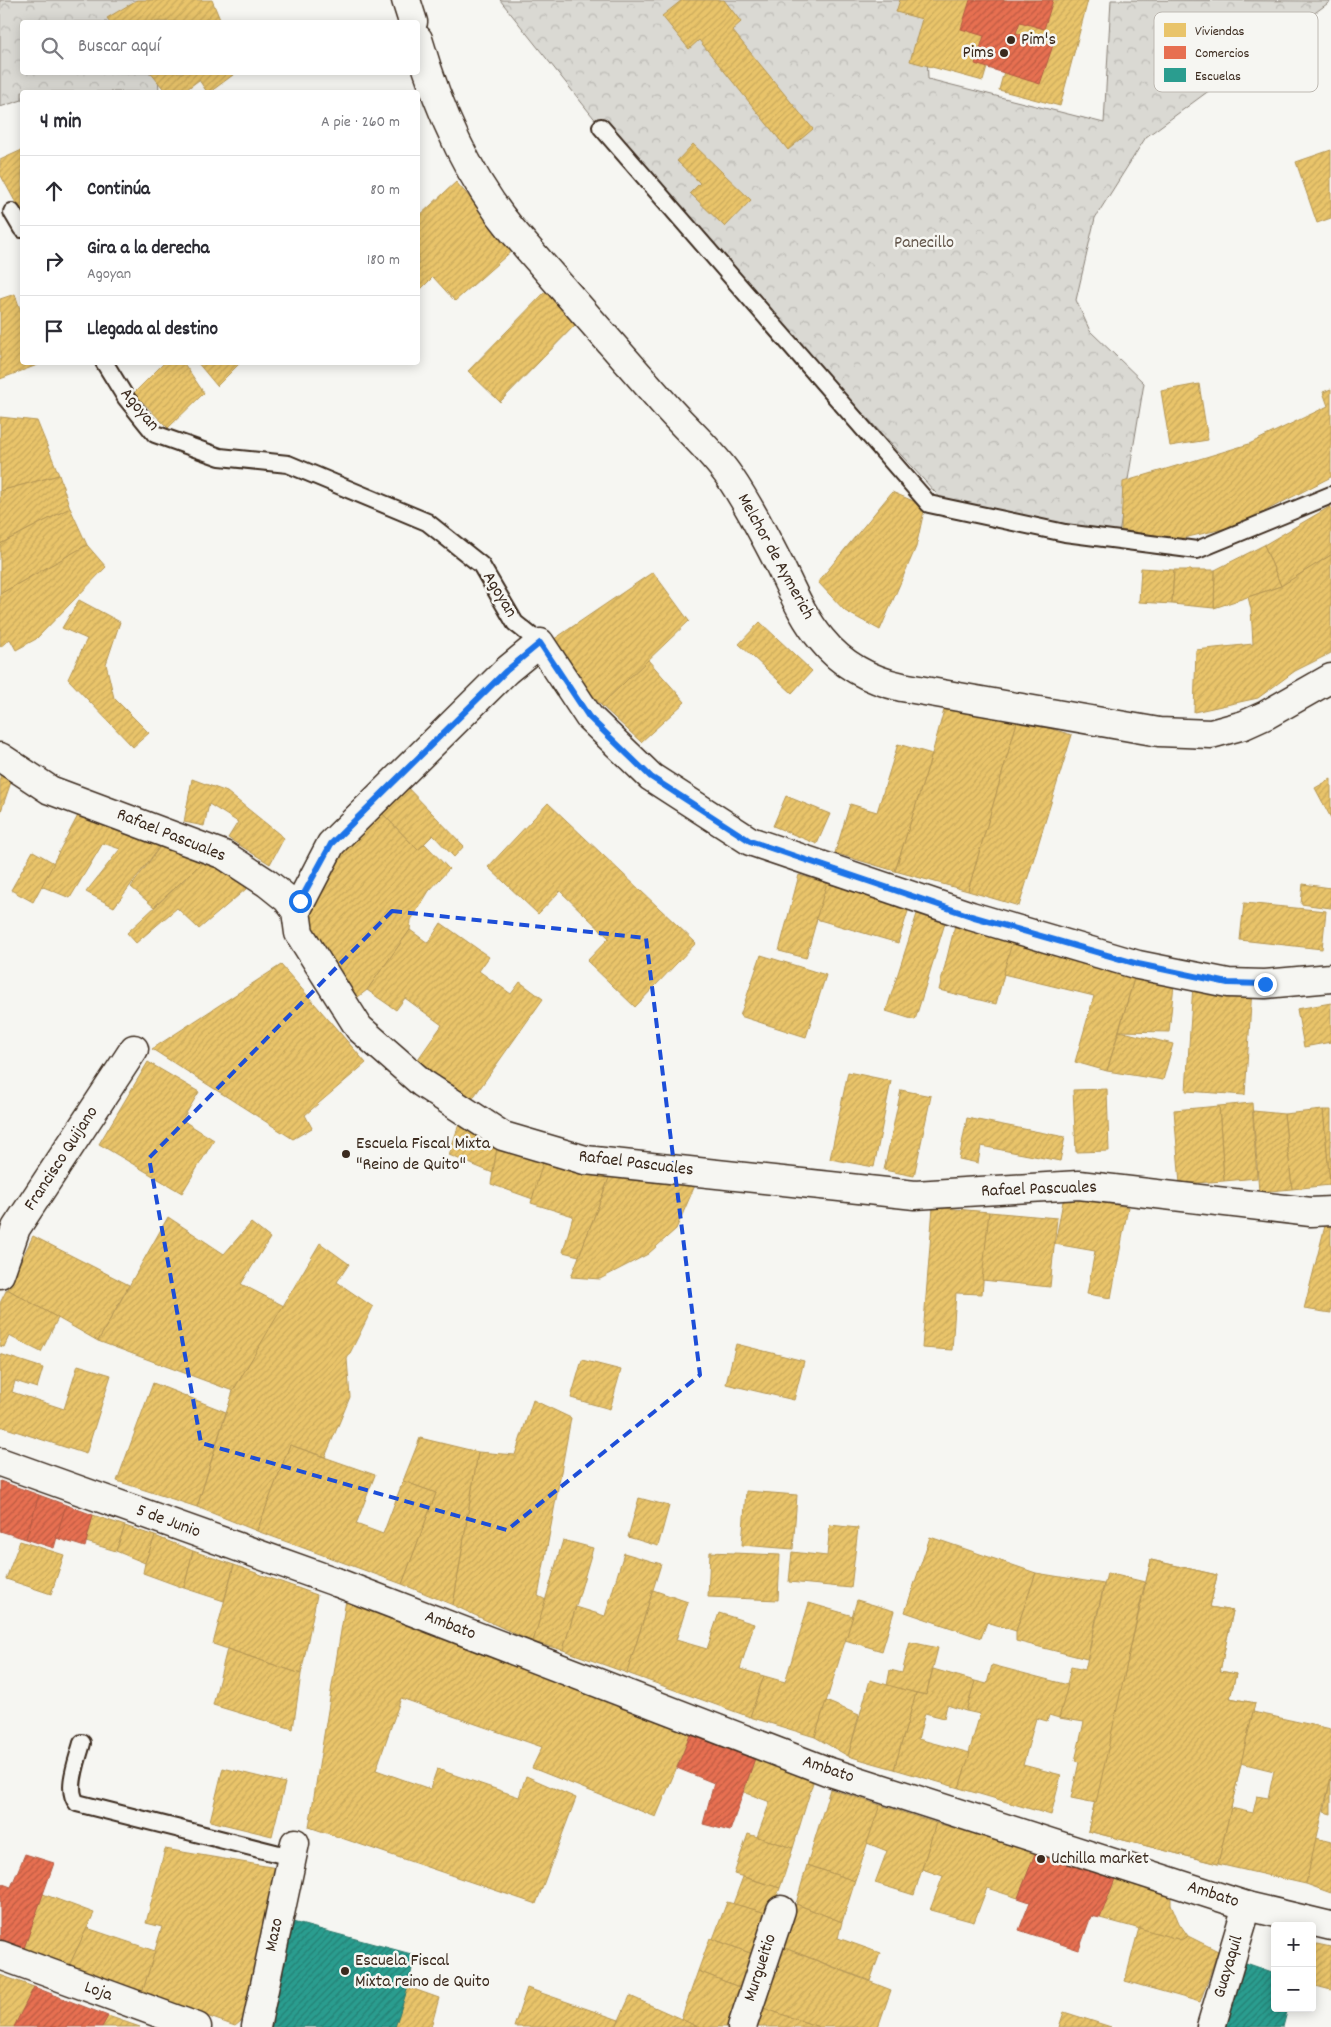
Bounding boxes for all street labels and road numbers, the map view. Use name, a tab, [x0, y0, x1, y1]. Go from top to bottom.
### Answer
street label: Agoyan	[113, 383, 165, 437]
street label: Melchor de Aymerich	[730, 490, 820, 624]
street label: Agoyan	[475, 567, 523, 623]
street label: Rafael Pascuales	[113, 803, 229, 869]
street label: Francisco Quijano	[19, 1102, 105, 1216]
street label: Rafael Pascuales	[577, 1145, 695, 1183]
street label: Rafael Pascuales	[981, 1175, 1097, 1205]
street label: 5 de Junio	[132, 1499, 204, 1545]
street label: Ambato	[421, 1605, 479, 1647]
street label: Ambato	[799, 1750, 857, 1790]
street label: Ambato	[1184, 1875, 1242, 1915]
street label: Mazo	[259, 1916, 291, 1954]
street label: Murgueitio	[738, 1931, 784, 2005]
street label: Guayaquil	[1208, 1932, 1251, 2001]
street label: Loja	[80, 1975, 116, 2009]

